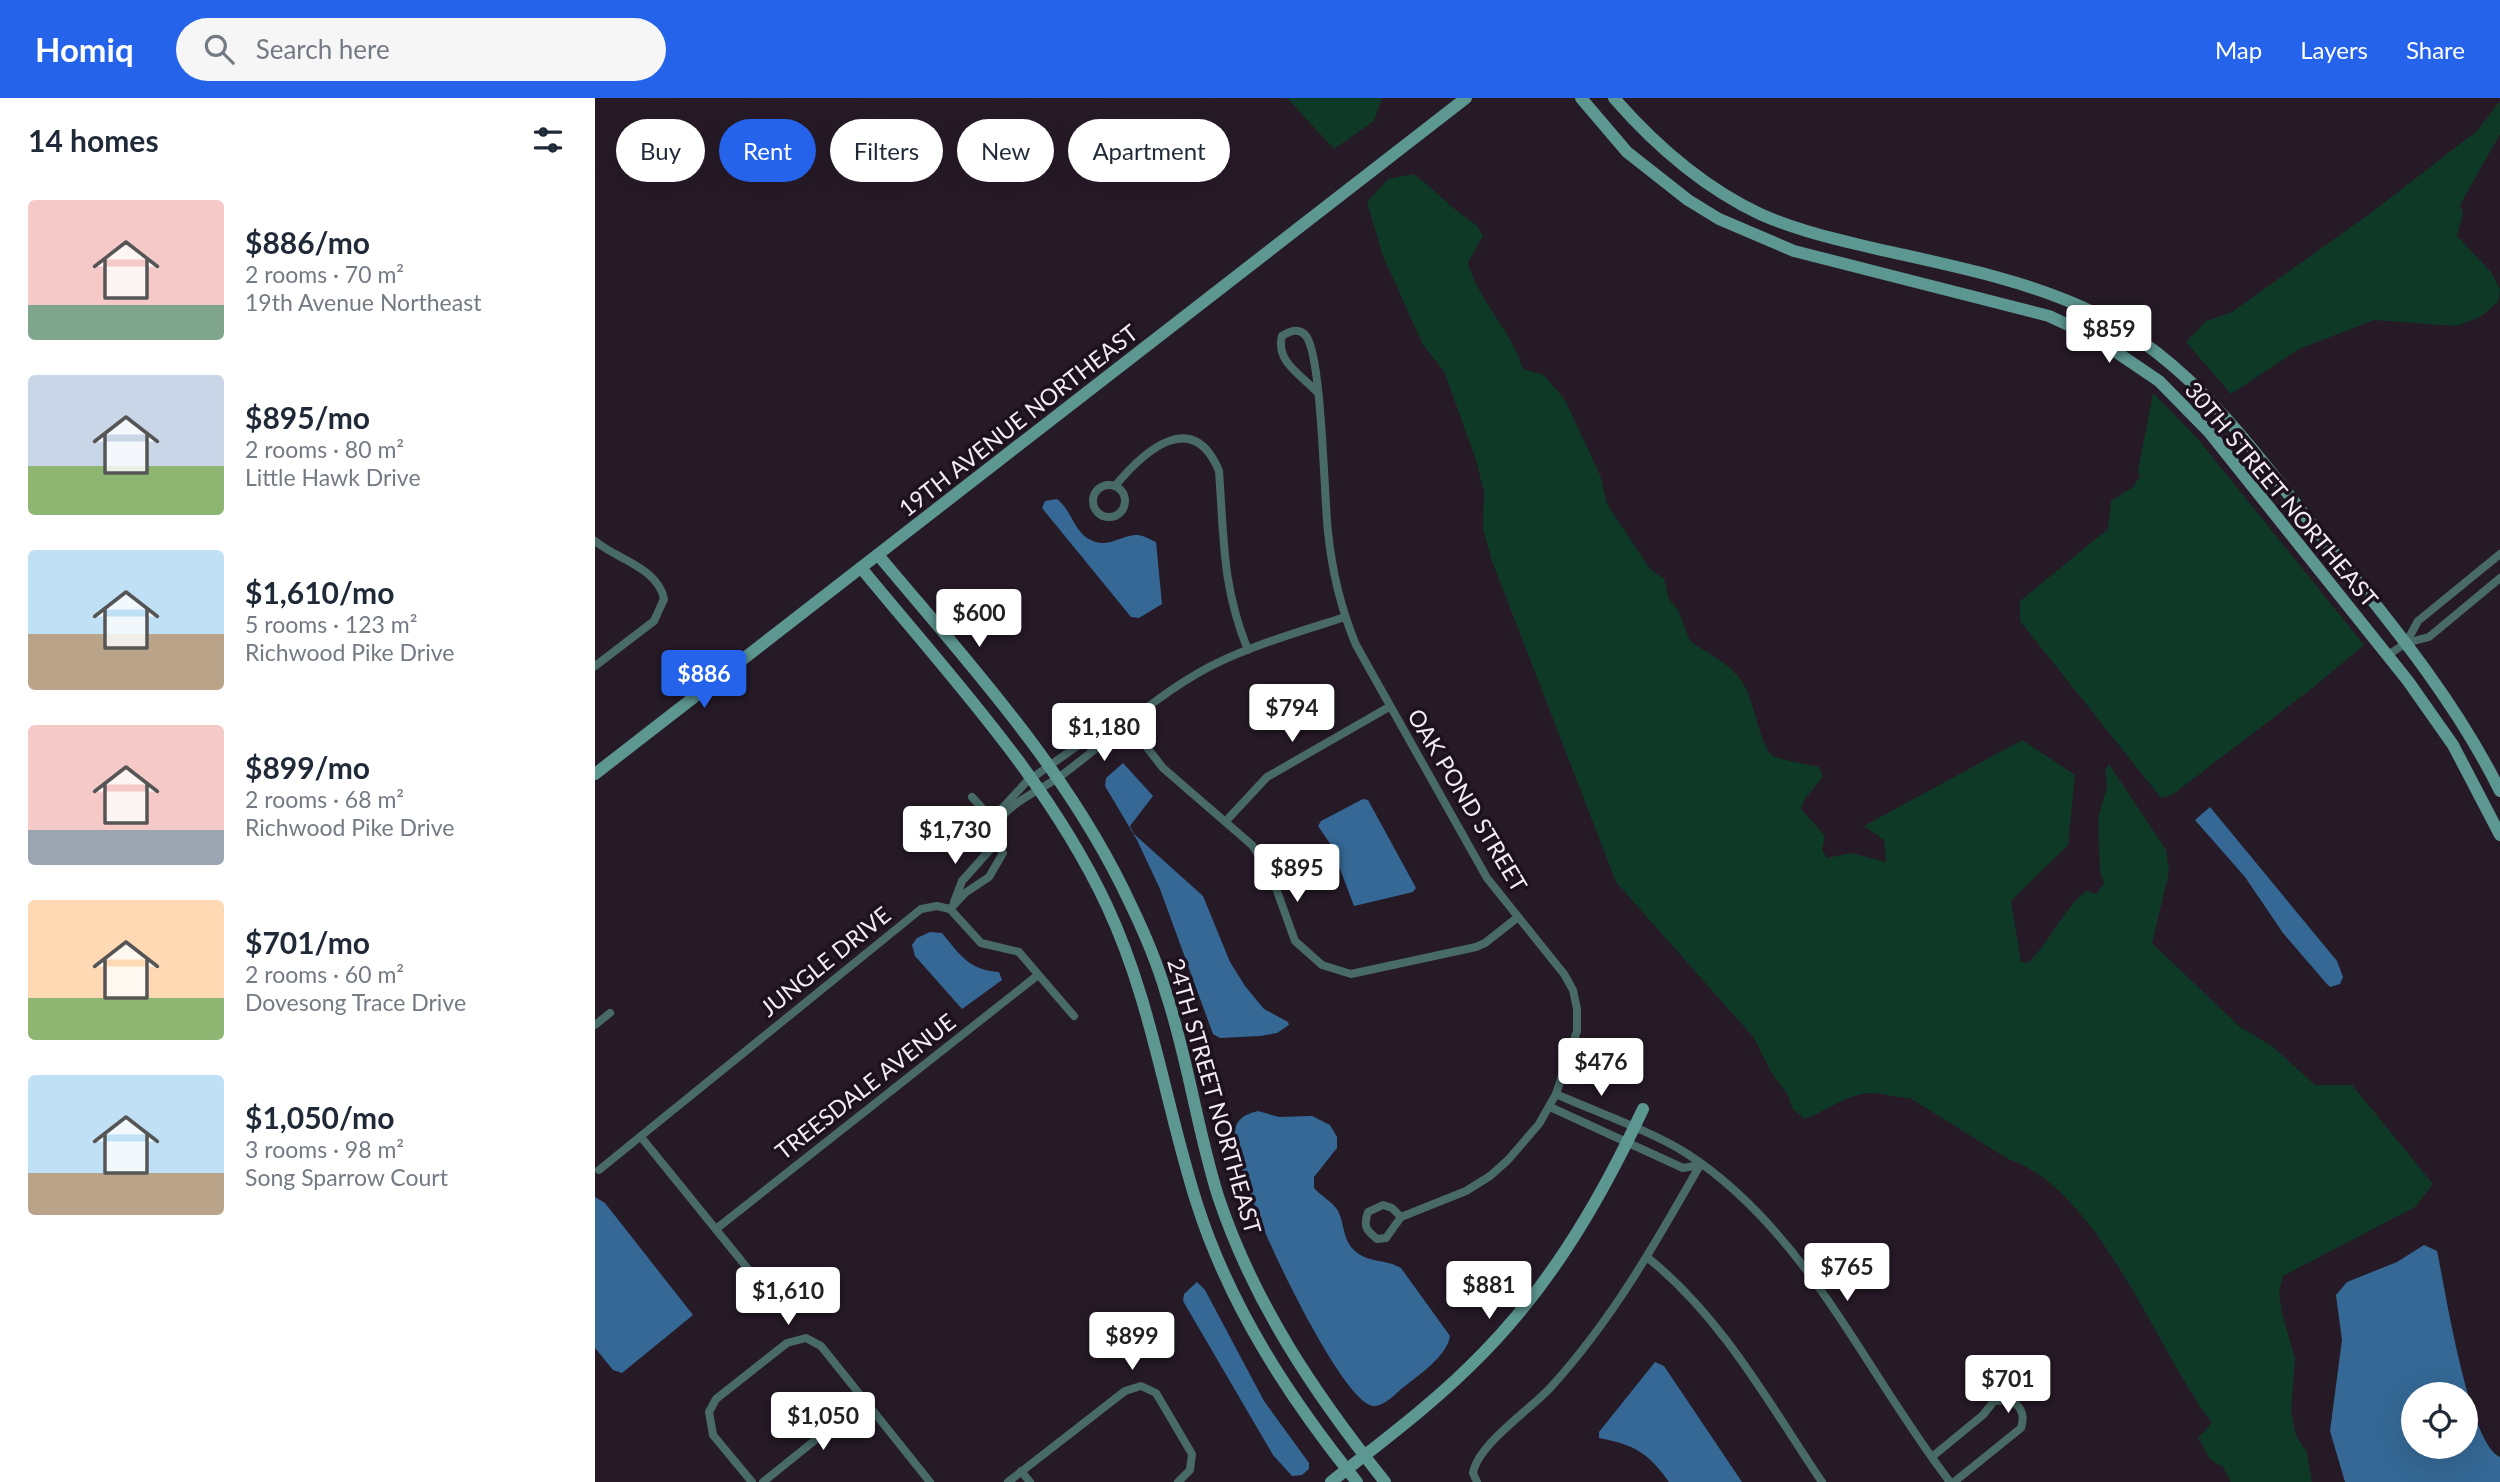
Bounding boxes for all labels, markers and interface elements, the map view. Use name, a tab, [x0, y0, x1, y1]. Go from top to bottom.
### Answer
search box	[176, 18, 666, 81]
text: Homiq	[35, 29, 134, 69]
icon: search	[200, 30, 238, 68]
text: Search here	[256, 33, 390, 65]
text: Map	[2215, 35, 2262, 64]
text: Layers	[2300, 35, 2368, 64]
text: Share	[2406, 35, 2465, 64]
chip: Buy	[616, 119, 705, 182]
chip: Rent	[719, 119, 816, 182]
chip: Filters	[830, 119, 943, 182]
chip: New	[957, 119, 1054, 182]
chip: Apartment	[1068, 119, 1230, 182]
icon: filters	[529, 121, 567, 159]
text: 14 homes	[28, 122, 159, 158]
text: $886/mo	[245, 224, 370, 260]
icon: home	[84, 228, 168, 312]
text: 2 rooms · 70 m²	[245, 260, 404, 288]
text: 19th Avenue Northeast	[245, 288, 481, 316]
pin: $859	[2068, 306, 2150, 365]
text: $859	[2082, 314, 2136, 342]
street label: 19TH AVENUE NORTHEAST	[893, 318, 1143, 522]
street label: 30TH STREET NORTHEAST	[2180, 376, 2385, 613]
text: $895/mo	[245, 399, 370, 435]
icon: home	[84, 403, 168, 487]
text: 2 rooms · 80 m²	[245, 435, 404, 463]
text: Little Hawk Drive	[245, 463, 421, 491]
text: $1,610/mo	[245, 574, 394, 610]
icon: home	[84, 578, 168, 662]
pin: $600	[938, 589, 1020, 649]
text: $600	[952, 598, 1006, 626]
text: 5 rooms · 123 m²	[245, 610, 417, 638]
text: Richwood Pike Drive	[245, 638, 454, 666]
pin: $886	[663, 650, 745, 710]
text: $886	[677, 659, 731, 687]
pin: $794	[1251, 684, 1333, 744]
text: $794	[1265, 693, 1319, 721]
street label: OAK POND STREET	[1402, 703, 1534, 897]
pin: $1,180	[1047, 704, 1161, 763]
text: $1,180	[1068, 712, 1140, 740]
text: $899/mo	[245, 749, 370, 785]
icon: home	[84, 753, 168, 837]
text: 2 rooms · 68 m²	[245, 785, 404, 813]
pin: $1,730	[898, 806, 1012, 866]
text: Richwood Pike Drive	[245, 813, 454, 841]
text: $1,730	[919, 815, 991, 843]
pin: $895	[1256, 844, 1338, 904]
text: $895	[1270, 853, 1324, 881]
street label: JUNGLE DRIVE	[754, 900, 896, 1022]
text: $701/mo	[245, 924, 370, 960]
icon: home	[84, 928, 168, 1012]
street label: 24TH STREET NORTHEAST	[1162, 955, 1268, 1237]
text: 2 rooms · 60 m²	[245, 960, 404, 988]
text: Dovesong Trace Drive	[245, 988, 466, 1016]
street label: TREESDALE AVENUE	[769, 1007, 961, 1165]
pin: $476	[1560, 1038, 1642, 1098]
text: $476	[1574, 1047, 1628, 1075]
text: $1,050/mo	[245, 1099, 394, 1135]
icon: home	[84, 1103, 168, 1187]
text: 3 rooms · 98 m²	[245, 1135, 404, 1163]
text: Song Sparrow Court	[245, 1163, 448, 1191]
pin: $765	[1806, 1244, 1888, 1303]
text: $765	[1820, 1252, 1874, 1280]
pin: $881	[1448, 1262, 1530, 1321]
pin: $1,610	[731, 1268, 845, 1327]
text: $881	[1462, 1270, 1516, 1298]
text: $1,610	[752, 1276, 824, 1304]
pin: $899	[1091, 1312, 1173, 1372]
text: $899	[1105, 1321, 1159, 1349]
pin: $701	[1967, 1356, 2049, 1415]
text: $701	[1981, 1364, 2035, 1392]
map controls	[2401, 1382, 2478, 1459]
button: locate	[2401, 1382, 2478, 1459]
pin: $1,050	[766, 1392, 880, 1452]
text: $1,050	[787, 1401, 859, 1429]

